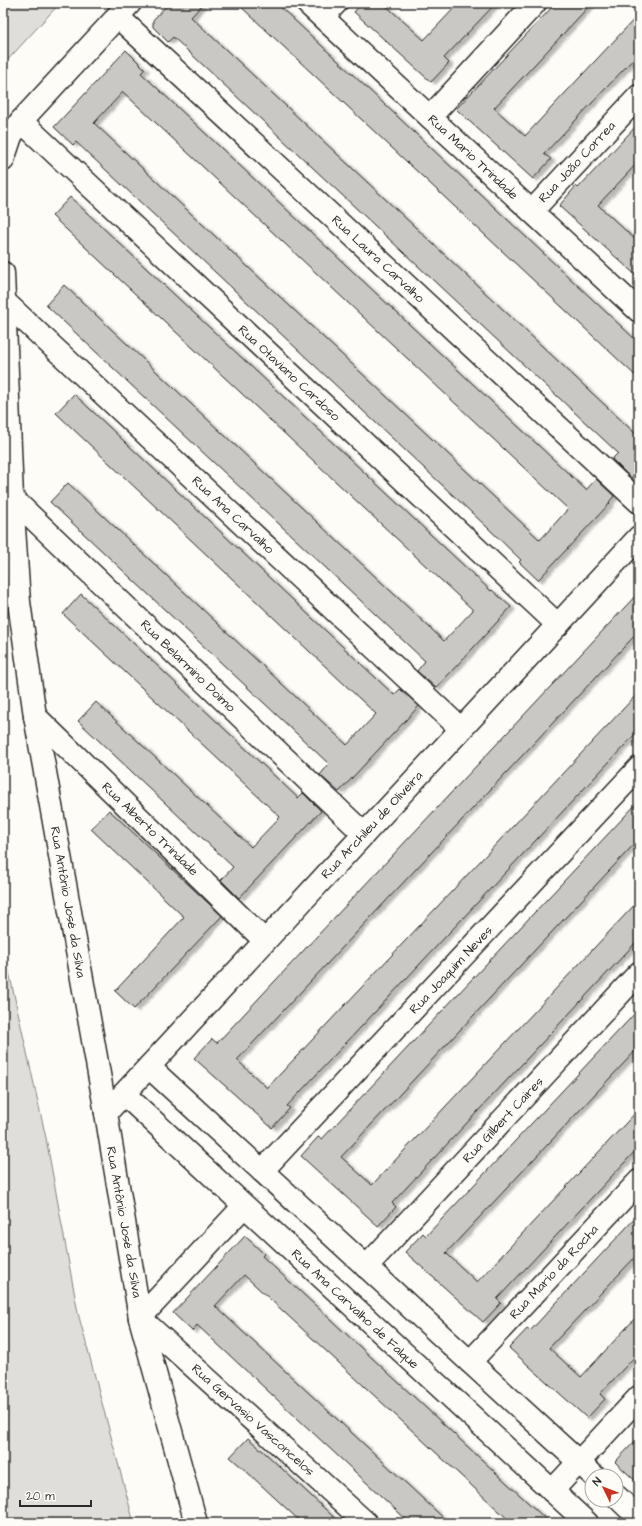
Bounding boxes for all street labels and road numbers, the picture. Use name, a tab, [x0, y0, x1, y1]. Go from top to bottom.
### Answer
street label: Rua Mario Trindade	[424, 110, 522, 204]
street label: Rua João Correa	[534, 117, 620, 207]
street label: Rua Laura Carvalho	[328, 211, 429, 307]
street label: Rua Otaviano Cardoso	[234, 321, 344, 426]
street label: Rua Ana Carvalho	[188, 472, 279, 558]
street label: Rua Belarmino Doimo	[136, 616, 240, 717]
street label: Rua Archileu de Oliveira	[317, 767, 427, 883]
street label: Rua Alberto Trindade	[98, 778, 202, 880]
street label: Rua Antônio José da Silva	[46, 825, 90, 979]
street label: Rua Joaquim Neves	[405, 922, 497, 1018]
street label: Rua Gilbert Caires	[459, 1073, 548, 1167]
street label: Rua Antônio José da Silva	[102, 1145, 146, 1299]
street label: Rua Mario da Rocha	[505, 1221, 603, 1323]
street label: Rua Ana Carvalho de Falque	[287, 1245, 423, 1373]
street label: Rua Gervasio Vasconcelos	[188, 1360, 319, 1480]

